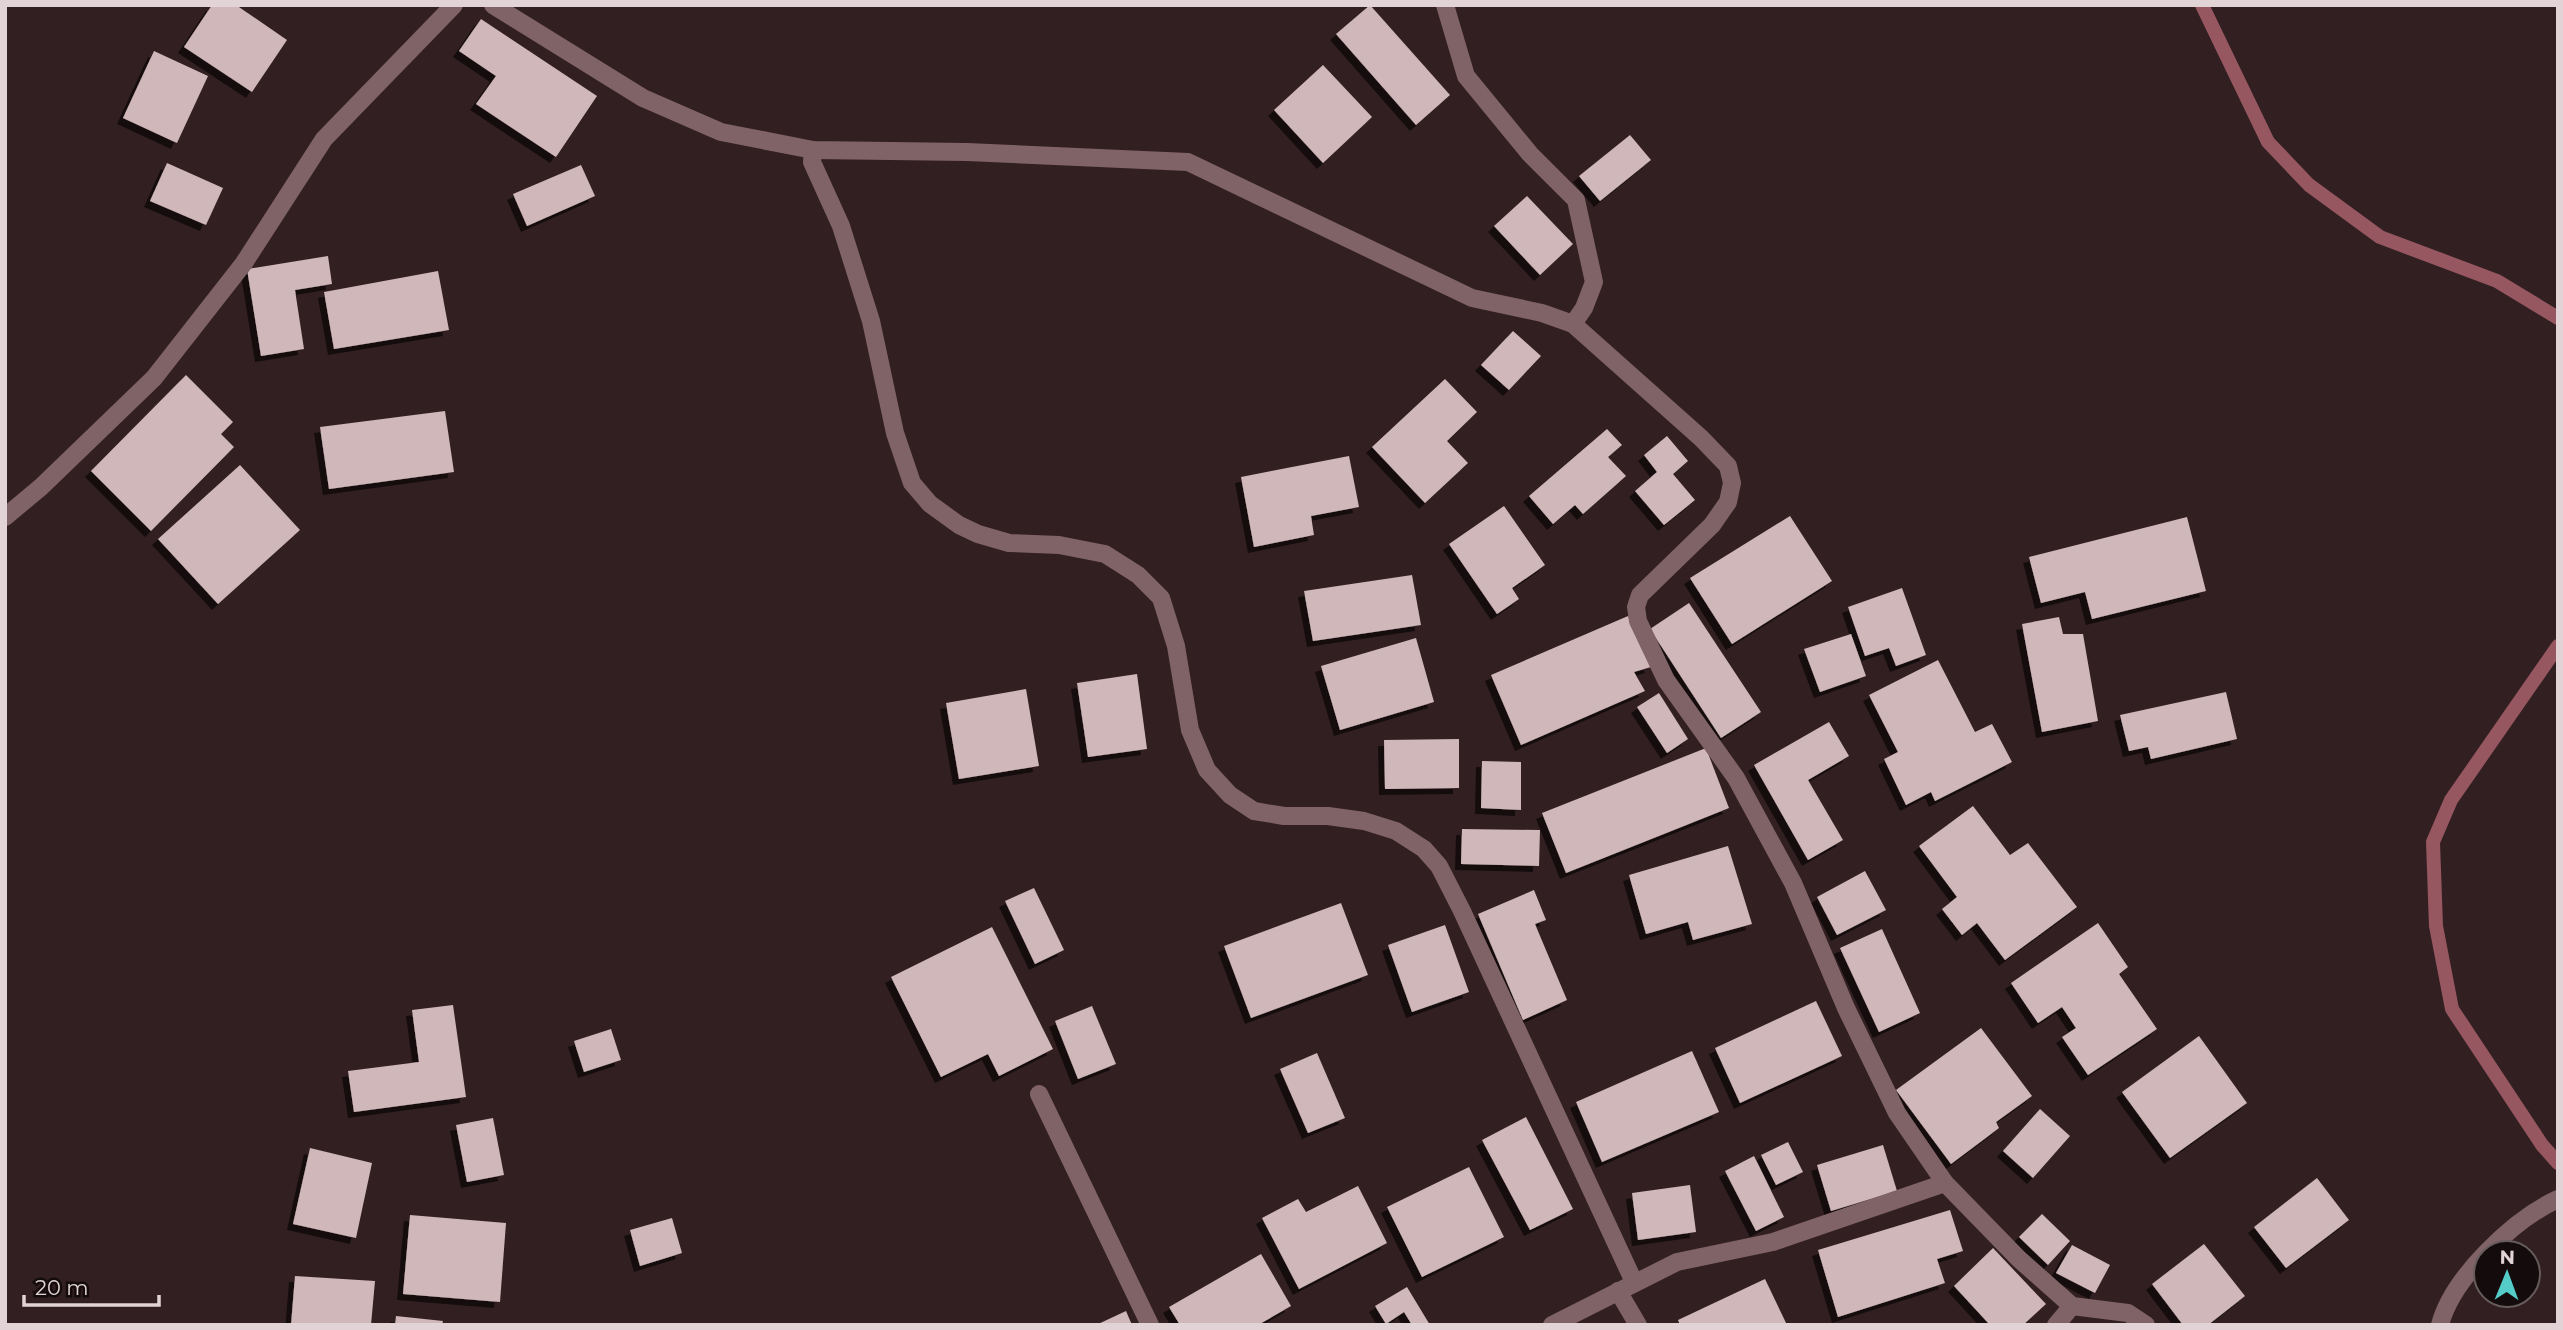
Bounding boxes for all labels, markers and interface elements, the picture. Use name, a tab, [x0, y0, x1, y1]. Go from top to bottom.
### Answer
north arrow	[2472, 1239, 2542, 1309]
text: N	[2499, 1246, 2515, 1269]
scale bar	[24, 1264, 159, 1308]
text: 20 m	[35, 1275, 89, 1300]

